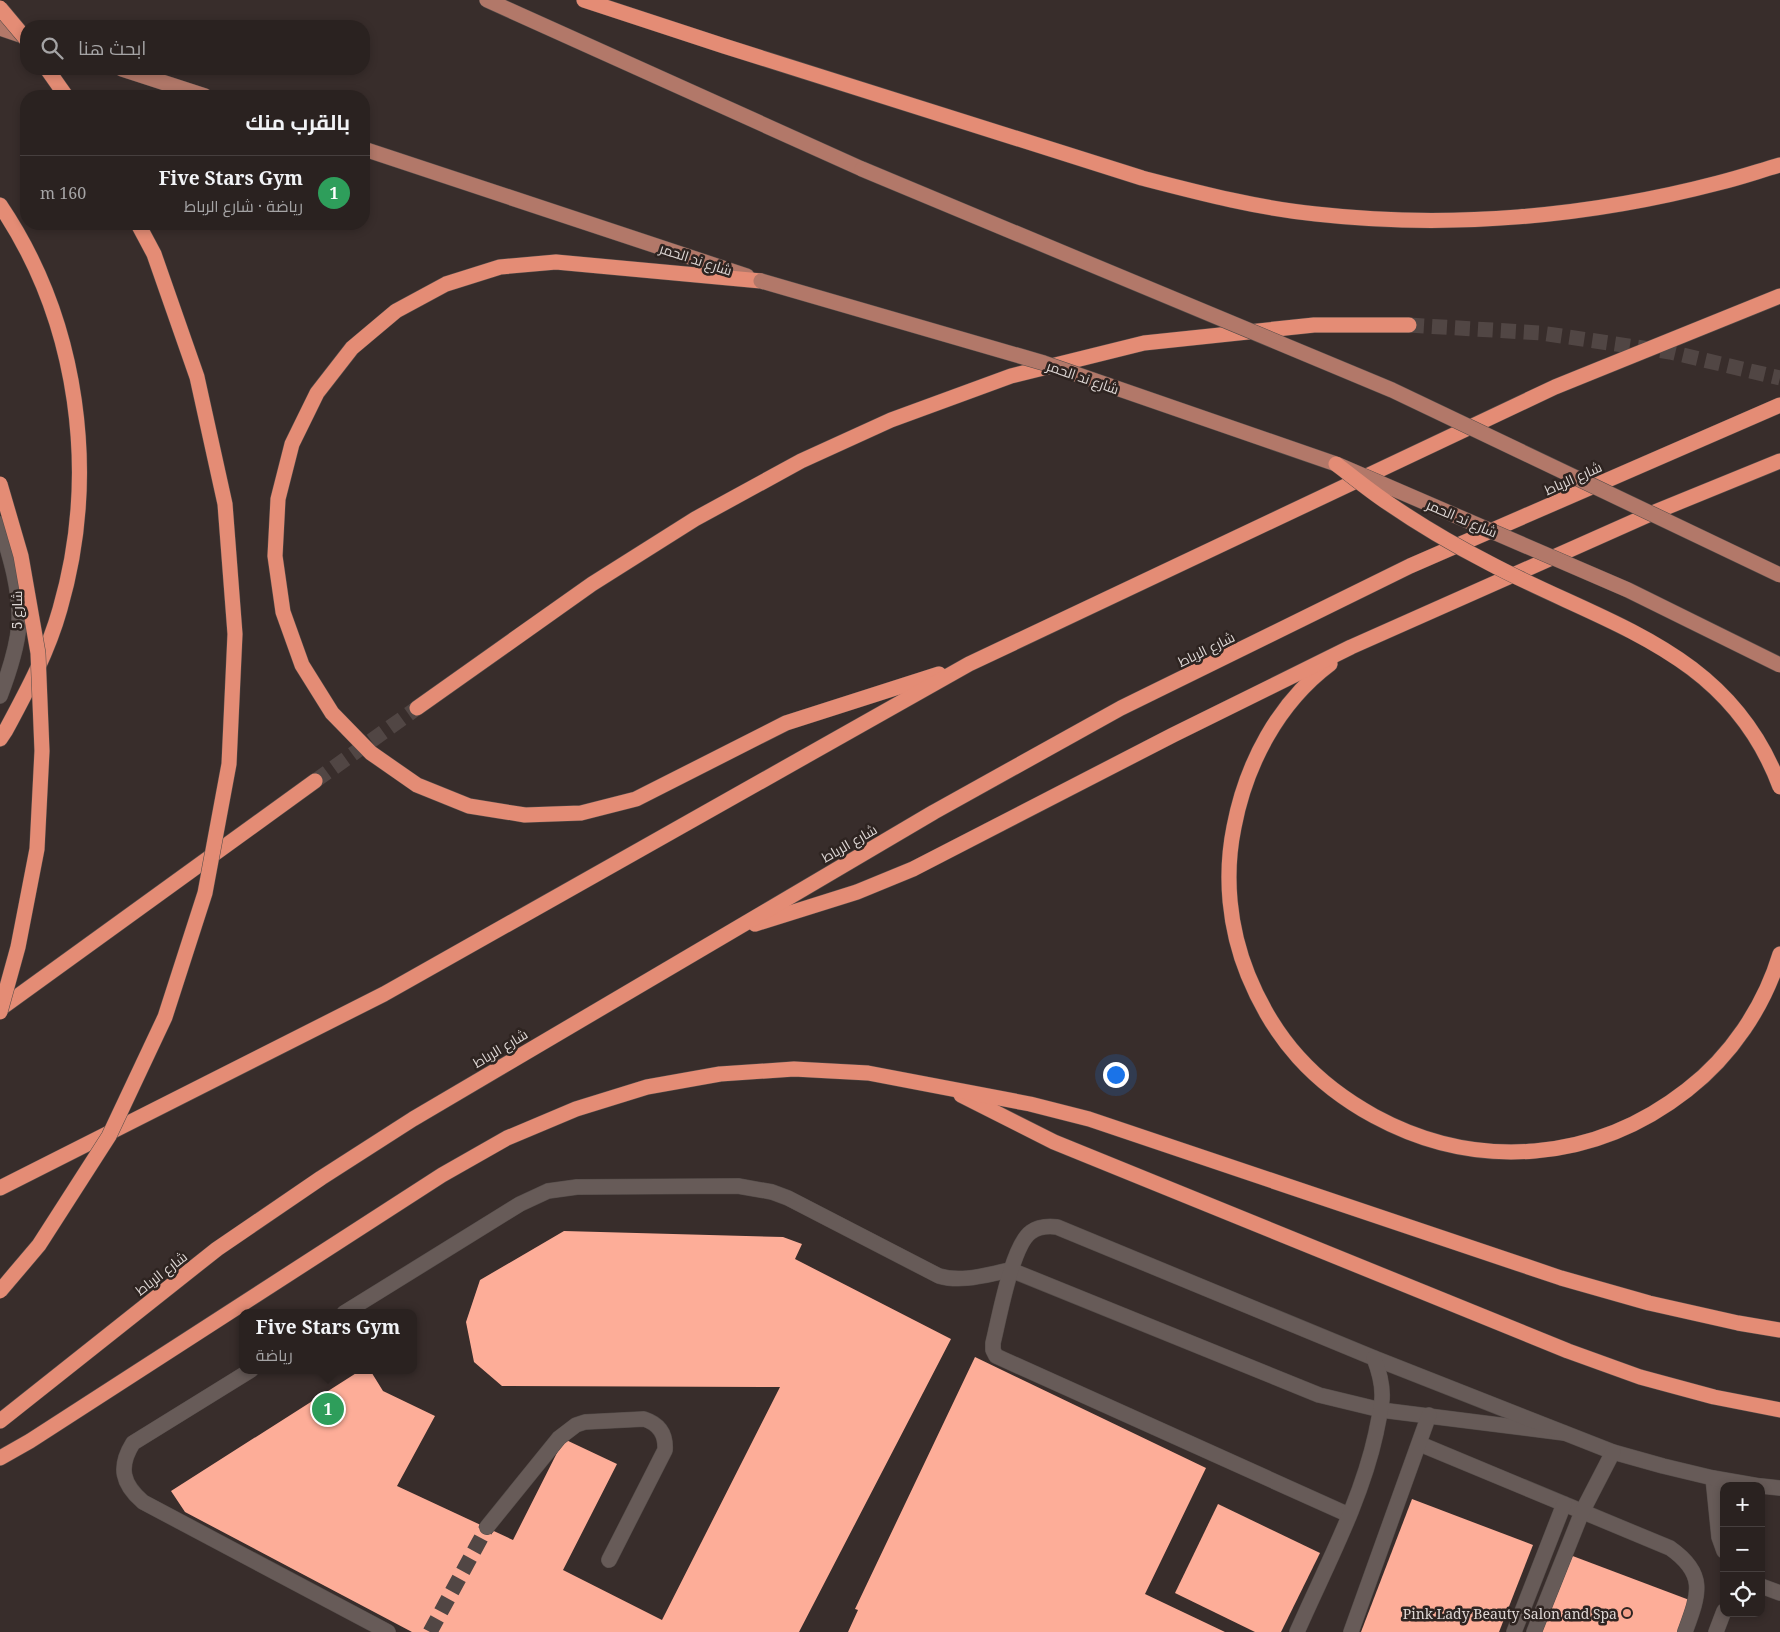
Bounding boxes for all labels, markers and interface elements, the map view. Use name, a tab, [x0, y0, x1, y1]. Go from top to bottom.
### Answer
search box	[20, 20, 370, 75]
icon: search	[38, 34, 66, 62]
text: ابحث هنا	[78, 35, 146, 61]
text: بالقرب منك	[245, 108, 350, 136]
text: Five Stars Gym	[159, 165, 303, 191]
text: 160 m	[40, 182, 86, 204]
text: 1	[329, 182, 339, 204]
text: رياضة · شارع الرباط	[184, 195, 303, 217]
street label: شارع ند الحمر	[656, 238, 735, 280]
street label: شارع ند الحمر	[1043, 355, 1122, 398]
street label: شارع الرباط	[1541, 457, 1605, 499]
street label: شارع ند الحمر	[1423, 494, 1500, 541]
street label: شارع 5	[7, 591, 26, 629]
street label: شارع الرباط	[1174, 627, 1238, 671]
street label: شارع الرباط	[818, 819, 880, 867]
street label: شارع الرباط	[469, 1024, 531, 1072]
your location	[1103, 1062, 1129, 1088]
street label: شارع الرباط	[131, 1247, 191, 1299]
popup	[239, 1309, 417, 1374]
text: Five Stars Gym	[256, 1314, 400, 1340]
text: رياضة	[256, 1344, 293, 1366]
pin: 1	[312, 1390, 344, 1428]
map controls	[1720, 1482, 1765, 1617]
button: +	[1720, 1482, 1765, 1527]
button: −	[1720, 1527, 1765, 1572]
button: locate	[1720, 1572, 1765, 1617]
place label: Pink Lady Beauty Salon and Spa	[1403, 1604, 1617, 1623]
marker: Pink Lady Beauty Salon and Spa	[1621, 1607, 1633, 1619]

